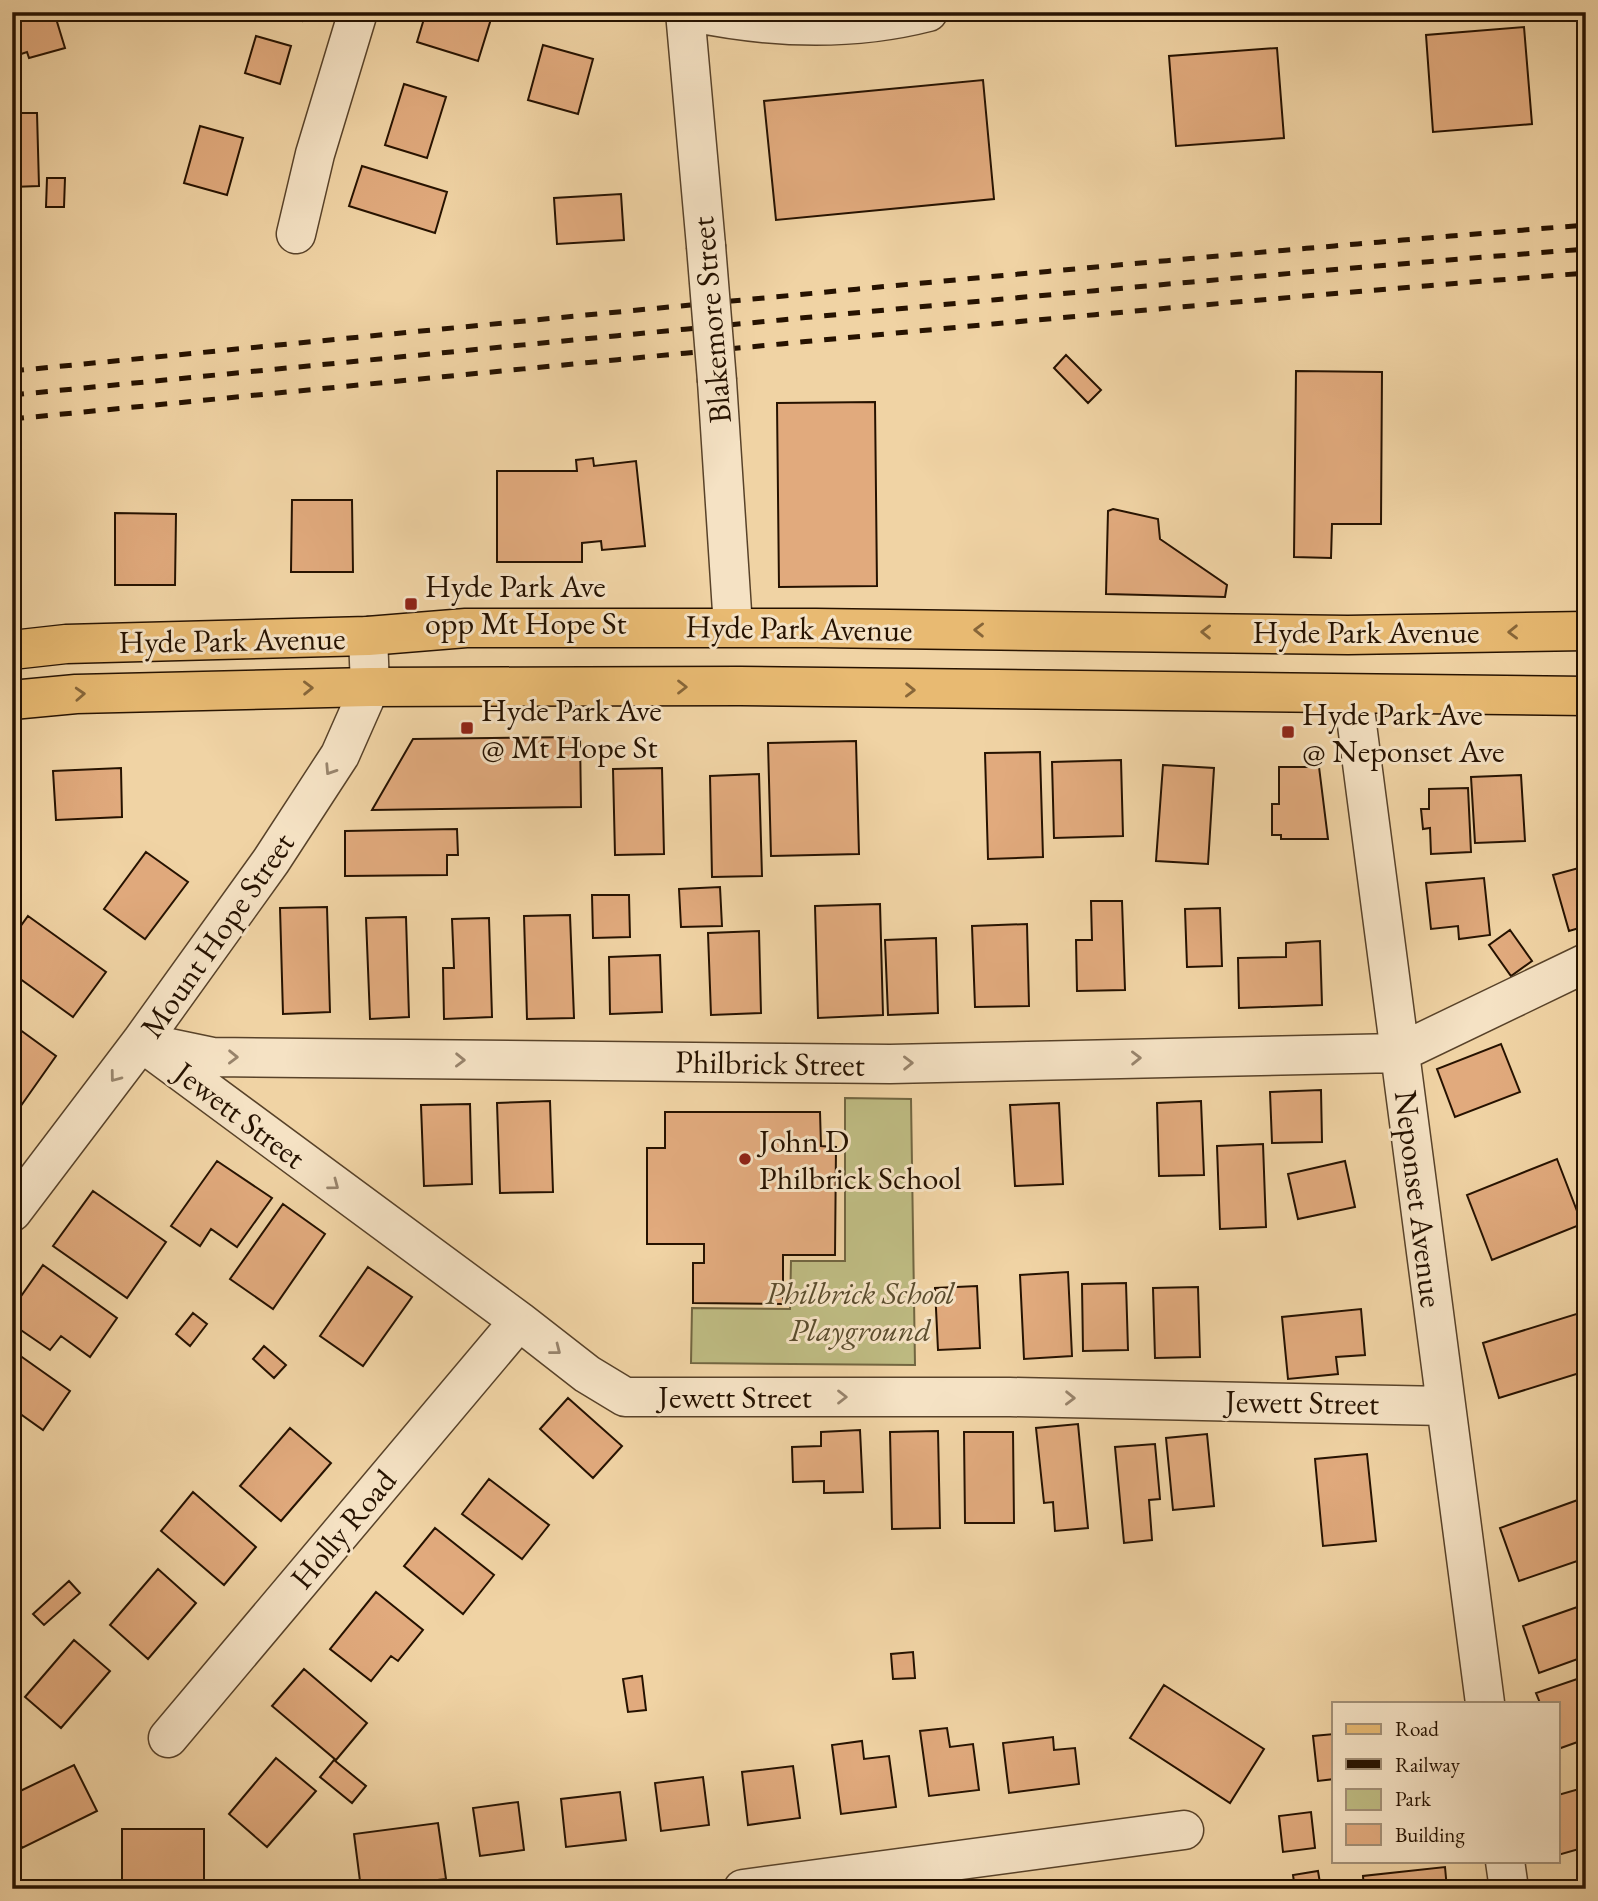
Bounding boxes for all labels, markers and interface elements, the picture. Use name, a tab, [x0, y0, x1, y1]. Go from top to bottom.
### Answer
street label: Blakemore Street	[681, 215, 741, 425]
place label: Hyde Park Ave opp Mt Hope St	[425, 565, 627, 644]
marker: Hyde Park Ave opp Mt Hope St	[403, 596, 419, 612]
street label: Hyde Park Avenue	[685, 605, 913, 651]
street label: Hyde Park Avenue	[1253, 611, 1479, 653]
street label: Hyde Park Avenue	[118, 617, 346, 663]
one-way arrow	[973, 622, 983, 638]
one-way arrow	[1200, 624, 1211, 640]
one-way arrow	[1507, 624, 1518, 639]
one-way arrow	[677, 679, 688, 695]
one-way arrow	[302, 681, 313, 696]
one-way arrow	[904, 682, 915, 697]
one-way arrow	[75, 686, 86, 701]
place label: Hyde Park Ave @ Mt Hope St	[481, 689, 662, 768]
place label: Hyde Park Ave @ Neponset Ave	[1302, 693, 1504, 772]
marker: Hyde Park Ave @ Mt Hope St	[459, 720, 475, 736]
marker: Hyde Park Ave @ Neponset Ave	[1280, 724, 1296, 740]
one-way arrow	[326, 763, 339, 776]
street label: Mount Hope Street	[130, 824, 304, 1046]
street label: Philbrick Street	[675, 1040, 865, 1086]
one-way arrow	[228, 1049, 238, 1065]
street label: Jewett Street	[164, 1050, 314, 1178]
one-way arrow	[1130, 1051, 1141, 1066]
one-way arrow	[455, 1052, 466, 1067]
one-way arrow	[903, 1056, 914, 1071]
one-way arrow	[111, 1069, 124, 1082]
street label: Neponset Avenue	[1385, 1088, 1453, 1310]
place label: John D Philbrick School	[756, 1120, 962, 1199]
marker: John D Philbrick School	[737, 1151, 753, 1167]
one-way arrow	[326, 1177, 339, 1189]
park label: Philbrick School Playground	[765, 1272, 956, 1351]
one-way arrow	[548, 1341, 561, 1354]
street label: Jewett Street	[655, 1376, 812, 1418]
street label: Jewett Street	[1222, 1380, 1379, 1424]
one-way arrow	[838, 1389, 848, 1405]
one-way arrow	[1065, 1390, 1076, 1405]
street label: Holly Road	[281, 1460, 406, 1598]
legend	[1332, 1702, 1560, 1862]
text: Road	[1395, 1715, 1439, 1742]
text: Railway	[1395, 1751, 1461, 1778]
text: Park	[1395, 1785, 1432, 1812]
text: Building	[1395, 1821, 1465, 1848]

